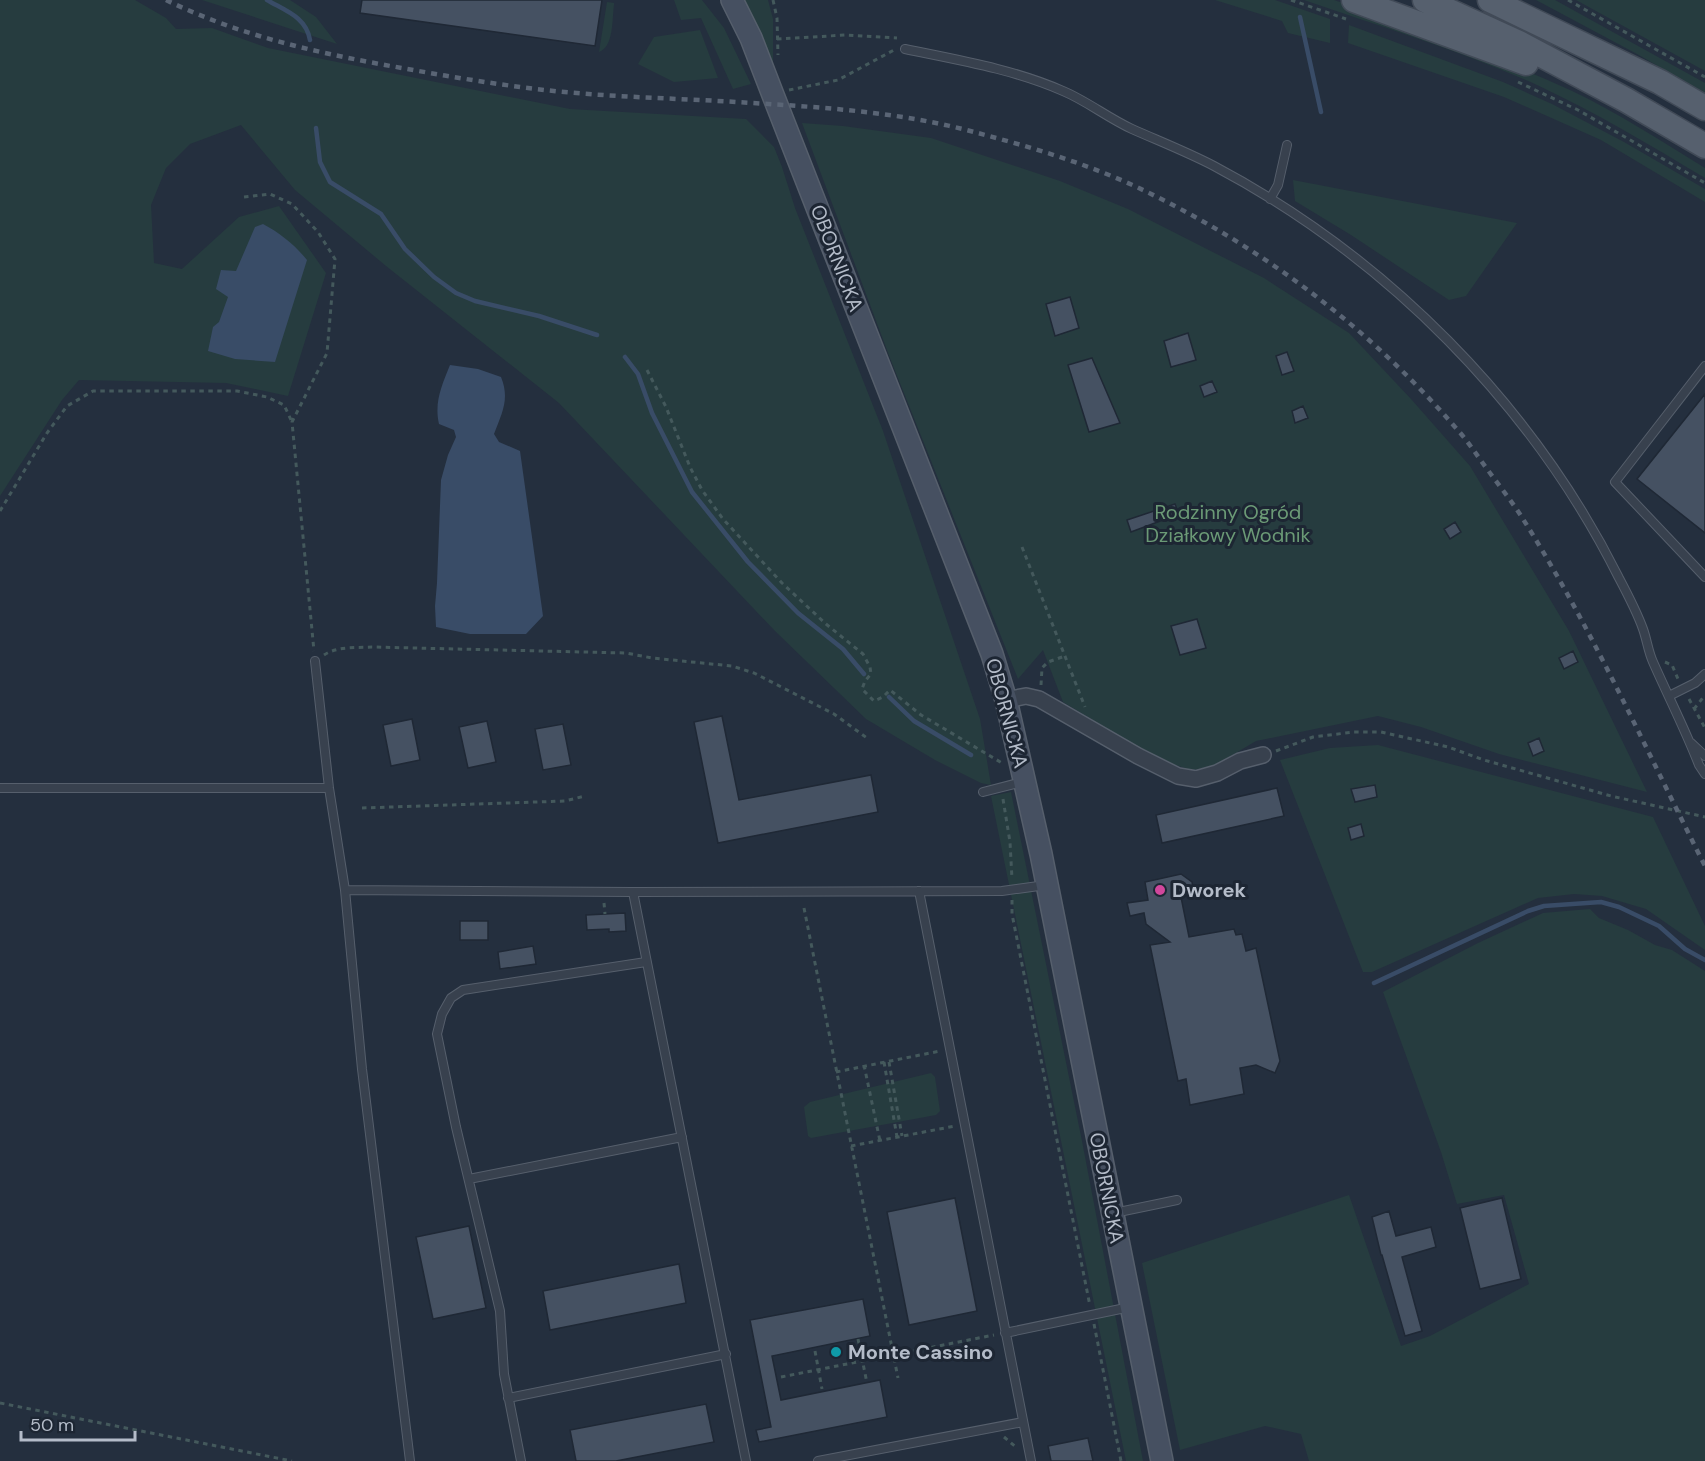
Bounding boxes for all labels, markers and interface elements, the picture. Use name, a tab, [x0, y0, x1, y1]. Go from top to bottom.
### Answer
street label: OBORNICKA	[805, 201, 869, 315]
park label: Rodzinny Ogród Działkowy Wodnik	[1145, 499, 1311, 548]
street label: OBORNICKA	[980, 655, 1034, 771]
place label: Dworek	[1172, 877, 1246, 903]
marker: Dworek	[1153, 883, 1167, 897]
street label: OBORNICKA	[1083, 1130, 1131, 1246]
place label: Monte Cassino	[848, 1339, 993, 1365]
marker: Monte Cassino	[829, 1345, 843, 1359]
scale bar	[21, 1404, 135, 1442]
text: 50 m	[30, 1413, 74, 1437]

